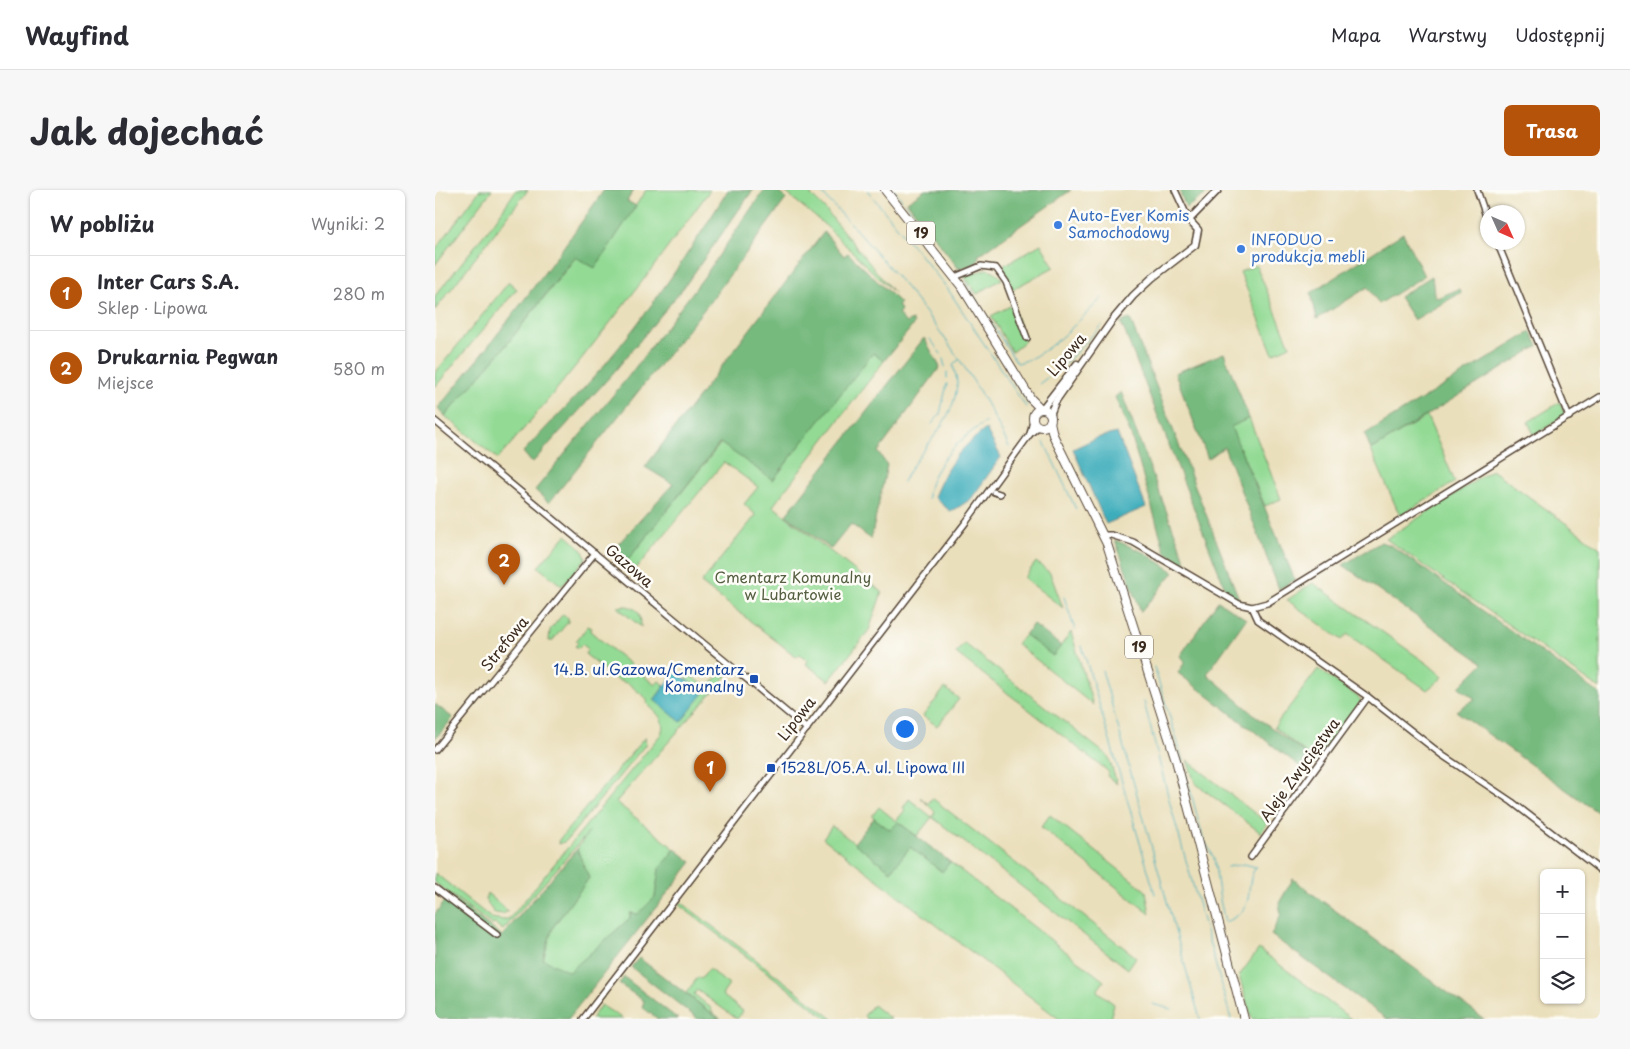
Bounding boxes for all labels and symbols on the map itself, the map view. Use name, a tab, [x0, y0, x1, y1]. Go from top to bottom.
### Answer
place label: Auto-Ever Komis Samochodowy	[1068, 203, 1189, 243]
north arrow	[1480, 205, 1525, 250]
marker: Auto-Ever Komis Samochodowy	[1052, 219, 1064, 231]
road number: 19	[907, 222, 935, 244]
place label: INFODUO - produkcja mebli	[1251, 227, 1365, 267]
marker: INFODUO - produkcja mebli	[1235, 243, 1247, 255]
street label: Lipowa	[1041, 327, 1091, 381]
street label: Gazowa	[601, 538, 659, 593]
pin: 2	[488, 544, 520, 585]
park label: Cmentarz Komunalny w Lubartowie	[715, 565, 871, 605]
street label: Strefowa	[474, 610, 534, 676]
road number: 19	[1125, 636, 1153, 658]
place label: 14.B. ul.Gazowa/Cmentarz Komunalny	[553, 657, 744, 697]
marker: 14.B. ul.Gazowa/Cmentarz Komunalny	[748, 673, 760, 685]
street label: Lipowa	[771, 691, 821, 745]
street label: Aleje Zwycięstwa	[1253, 712, 1345, 826]
your location	[892, 716, 918, 742]
pin: 1	[694, 751, 726, 792]
place label: 1528L/05.A. ul. Lipowa III	[781, 755, 965, 778]
marker: 1528L/05.A. ul. Lipowa III	[765, 762, 777, 774]

